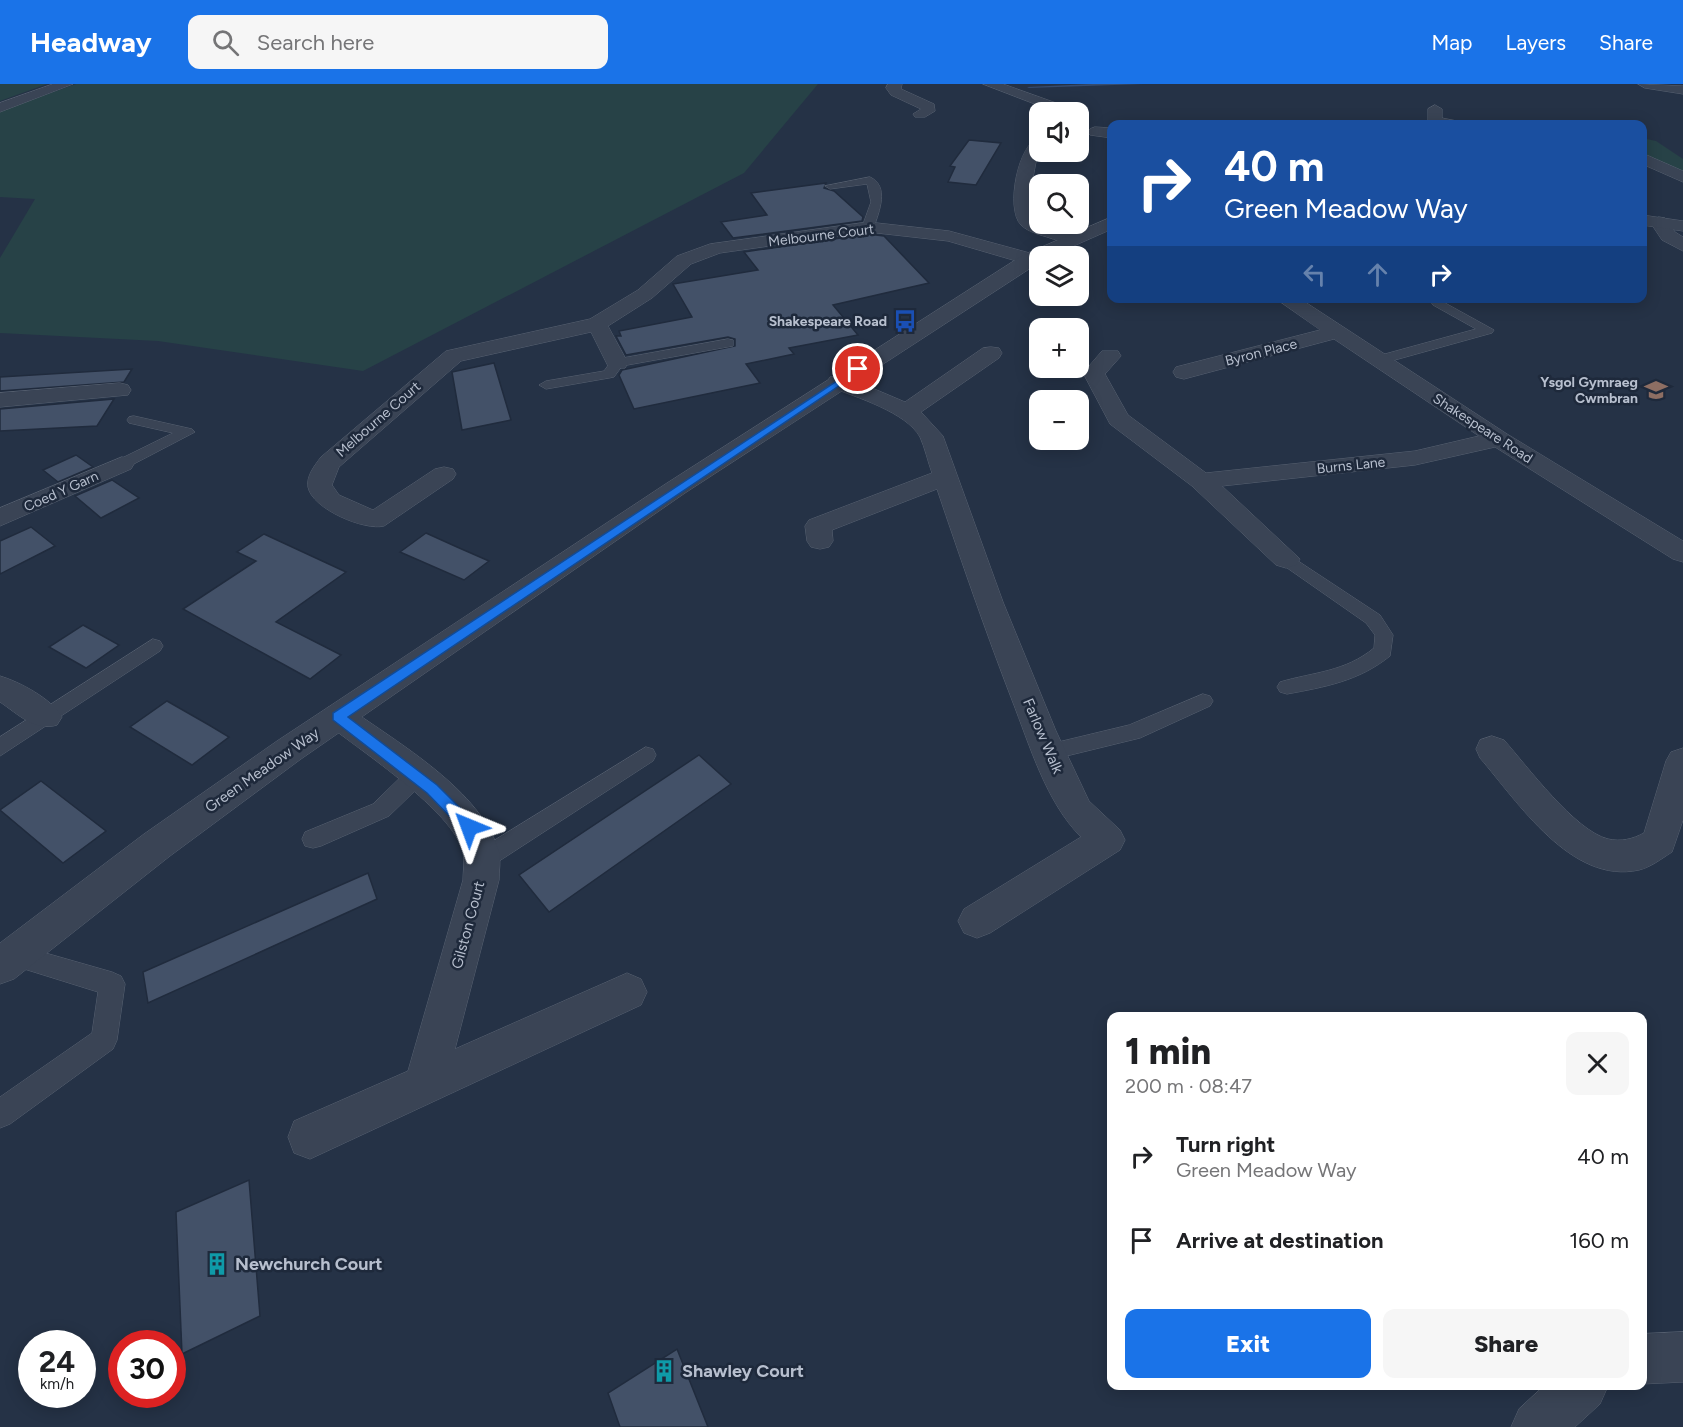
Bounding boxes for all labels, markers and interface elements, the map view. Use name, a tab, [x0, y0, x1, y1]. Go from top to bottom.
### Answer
search box	[188, 15, 608, 69]
text: Headway	[30, 25, 152, 59]
icon: search	[209, 26, 242, 59]
text: Search here	[257, 29, 374, 56]
text: Map	[1432, 30, 1472, 55]
text: Layers	[1505, 30, 1566, 55]
text: Share	[1599, 30, 1653, 55]
map controls	[1029, 102, 1089, 450]
button: sound	[1029, 102, 1089, 162]
text: 40 m	[1224, 141, 1324, 192]
icon: right	[1125, 144, 1203, 222]
button: search	[1029, 174, 1089, 234]
text: Green Meadow Way	[1224, 192, 1468, 225]
street label: Melbourne Court	[767, 221, 875, 250]
button: layers	[1029, 246, 1089, 306]
icon: left	[1298, 258, 1331, 291]
icon: ahead	[1361, 258, 1394, 291]
icon: right	[1424, 258, 1457, 291]
bus stop icon: Shakespeare Road	[892, 308, 918, 334]
place label: Shakespeare Road	[769, 313, 887, 330]
button: +	[1029, 318, 1089, 378]
street label: Byron Place	[1223, 335, 1299, 370]
pin	[832, 343, 883, 394]
icon: arrive	[841, 352, 874, 385]
place label: Ysgol Gymraeg Cwmbran	[1540, 374, 1638, 407]
school or university icon: Ysgol Gymraeg Cwmbran	[1643, 377, 1669, 403]
street label: Melbourne Court	[333, 378, 424, 461]
button: −	[1029, 390, 1089, 450]
street label: Shakespeare Road	[1430, 390, 1536, 467]
street label: Burns Lane	[1316, 453, 1386, 478]
street label: Coed Y Garn	[21, 467, 101, 515]
street label: Farlow Walk	[1019, 696, 1067, 777]
street label: Green Meadow Way	[201, 724, 323, 816]
position arrow	[437, 795, 501, 859]
street label: Gilston Court	[448, 879, 488, 971]
text: 1 min	[1125, 1030, 1211, 1073]
button: close	[1566, 1032, 1629, 1095]
text: 200 m · 08:47	[1125, 1074, 1252, 1098]
text: Turn right	[1176, 1131, 1275, 1158]
icon: right	[1125, 1140, 1158, 1173]
text: 40 m	[1577, 1143, 1629, 1170]
text: Green Meadow Way	[1176, 1158, 1357, 1182]
icon: arrive	[1125, 1224, 1158, 1257]
text: Arrive at destination	[1176, 1227, 1384, 1254]
text: 160 m	[1569, 1227, 1629, 1254]
building icon: Newchurch Court	[204, 1251, 230, 1277]
place label: Newchurch Court	[235, 1253, 383, 1275]
button: Exit	[1125, 1309, 1371, 1378]
button: Share	[1383, 1309, 1629, 1378]
speed limit sign: 30	[108, 1330, 186, 1408]
text: 24	[39, 1343, 75, 1380]
building icon: Shawley Court	[651, 1358, 677, 1384]
place label: Shawley Court	[682, 1360, 804, 1382]
text: km/h	[40, 1375, 74, 1393]

